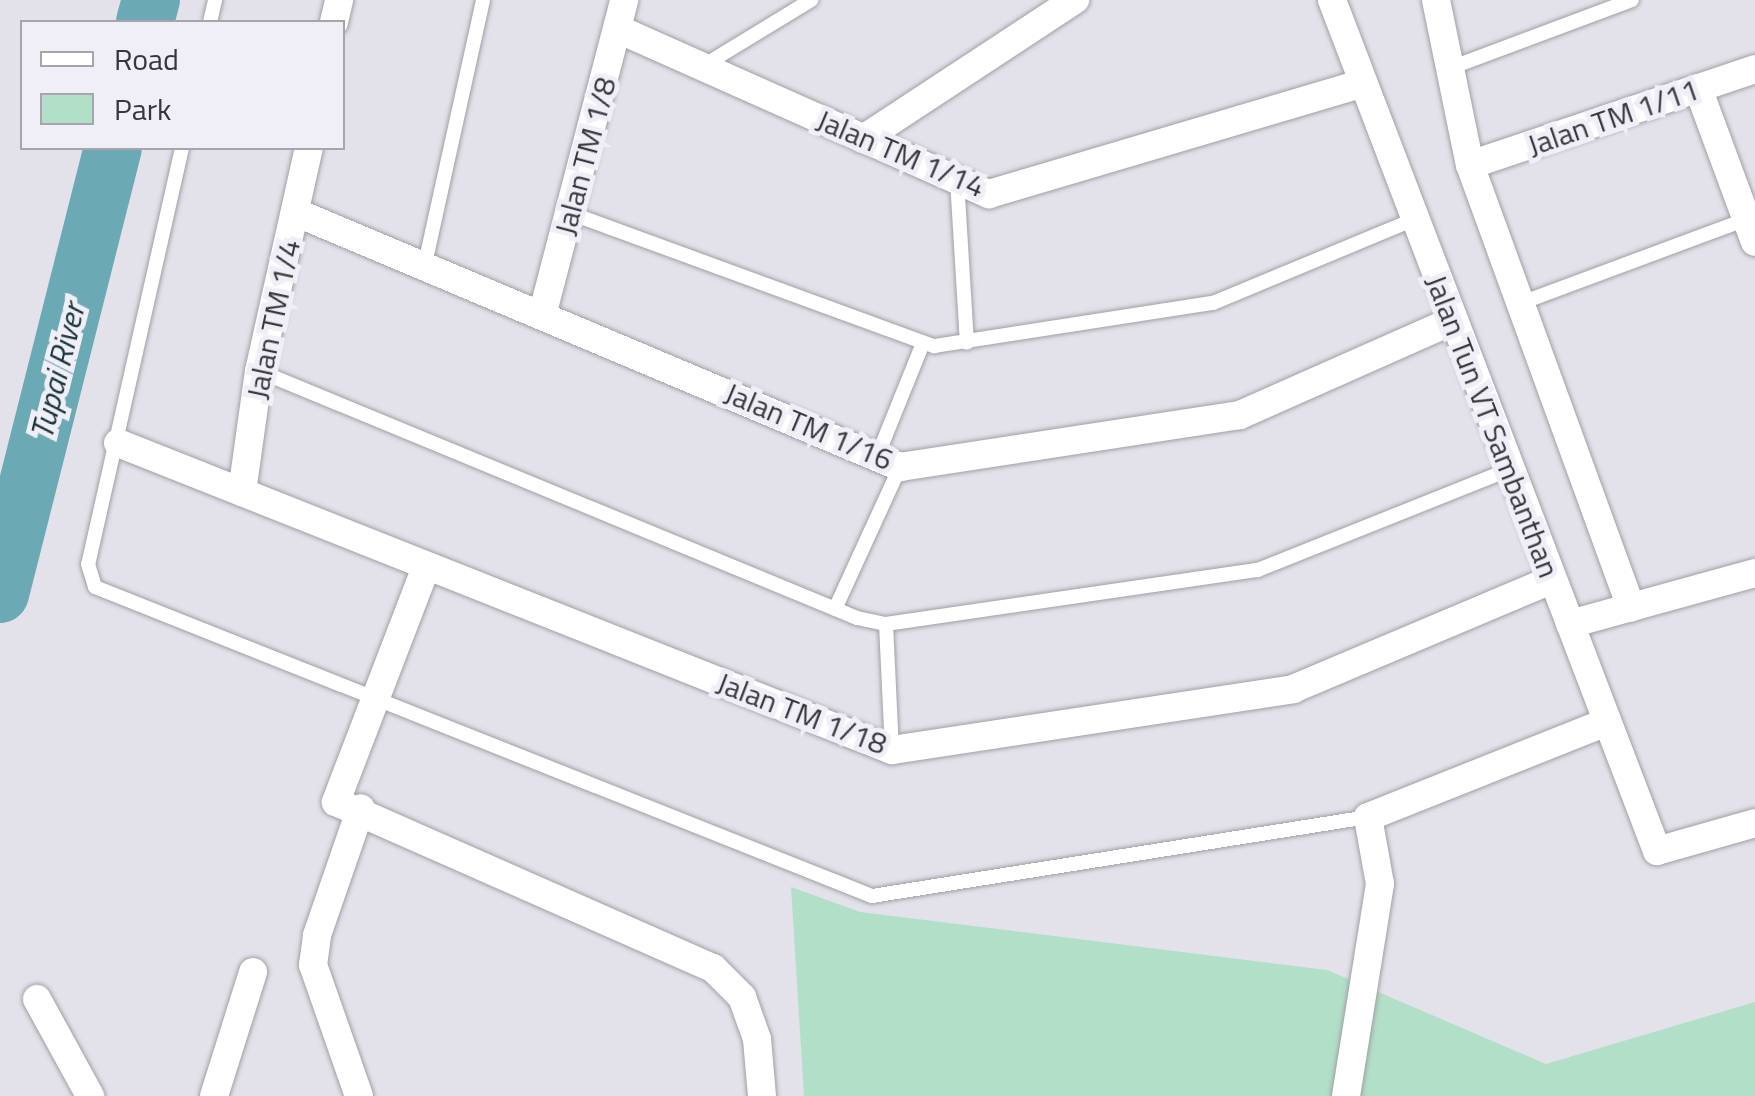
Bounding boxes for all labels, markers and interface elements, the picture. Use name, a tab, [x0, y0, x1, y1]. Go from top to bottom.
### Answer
legend	[20, 20, 345, 150]
text: Road	[114, 36, 179, 82]
street label: Jalan TM 1/11	[1523, 71, 1703, 163]
street label: Jalan TM 1/8	[547, 73, 623, 239]
text: Park	[114, 86, 171, 132]
street label: Jalan TM 1/14	[812, 102, 990, 204]
street label: Jalan TM 1/4	[239, 236, 307, 402]
street label: Jalan Tun VT Sambanthan	[1419, 270, 1567, 582]
water label: Tupai River	[22, 299, 92, 443]
street label: Jalan TM 1/16	[720, 375, 898, 477]
street label: Jalan TM 1/18	[712, 664, 892, 762]

